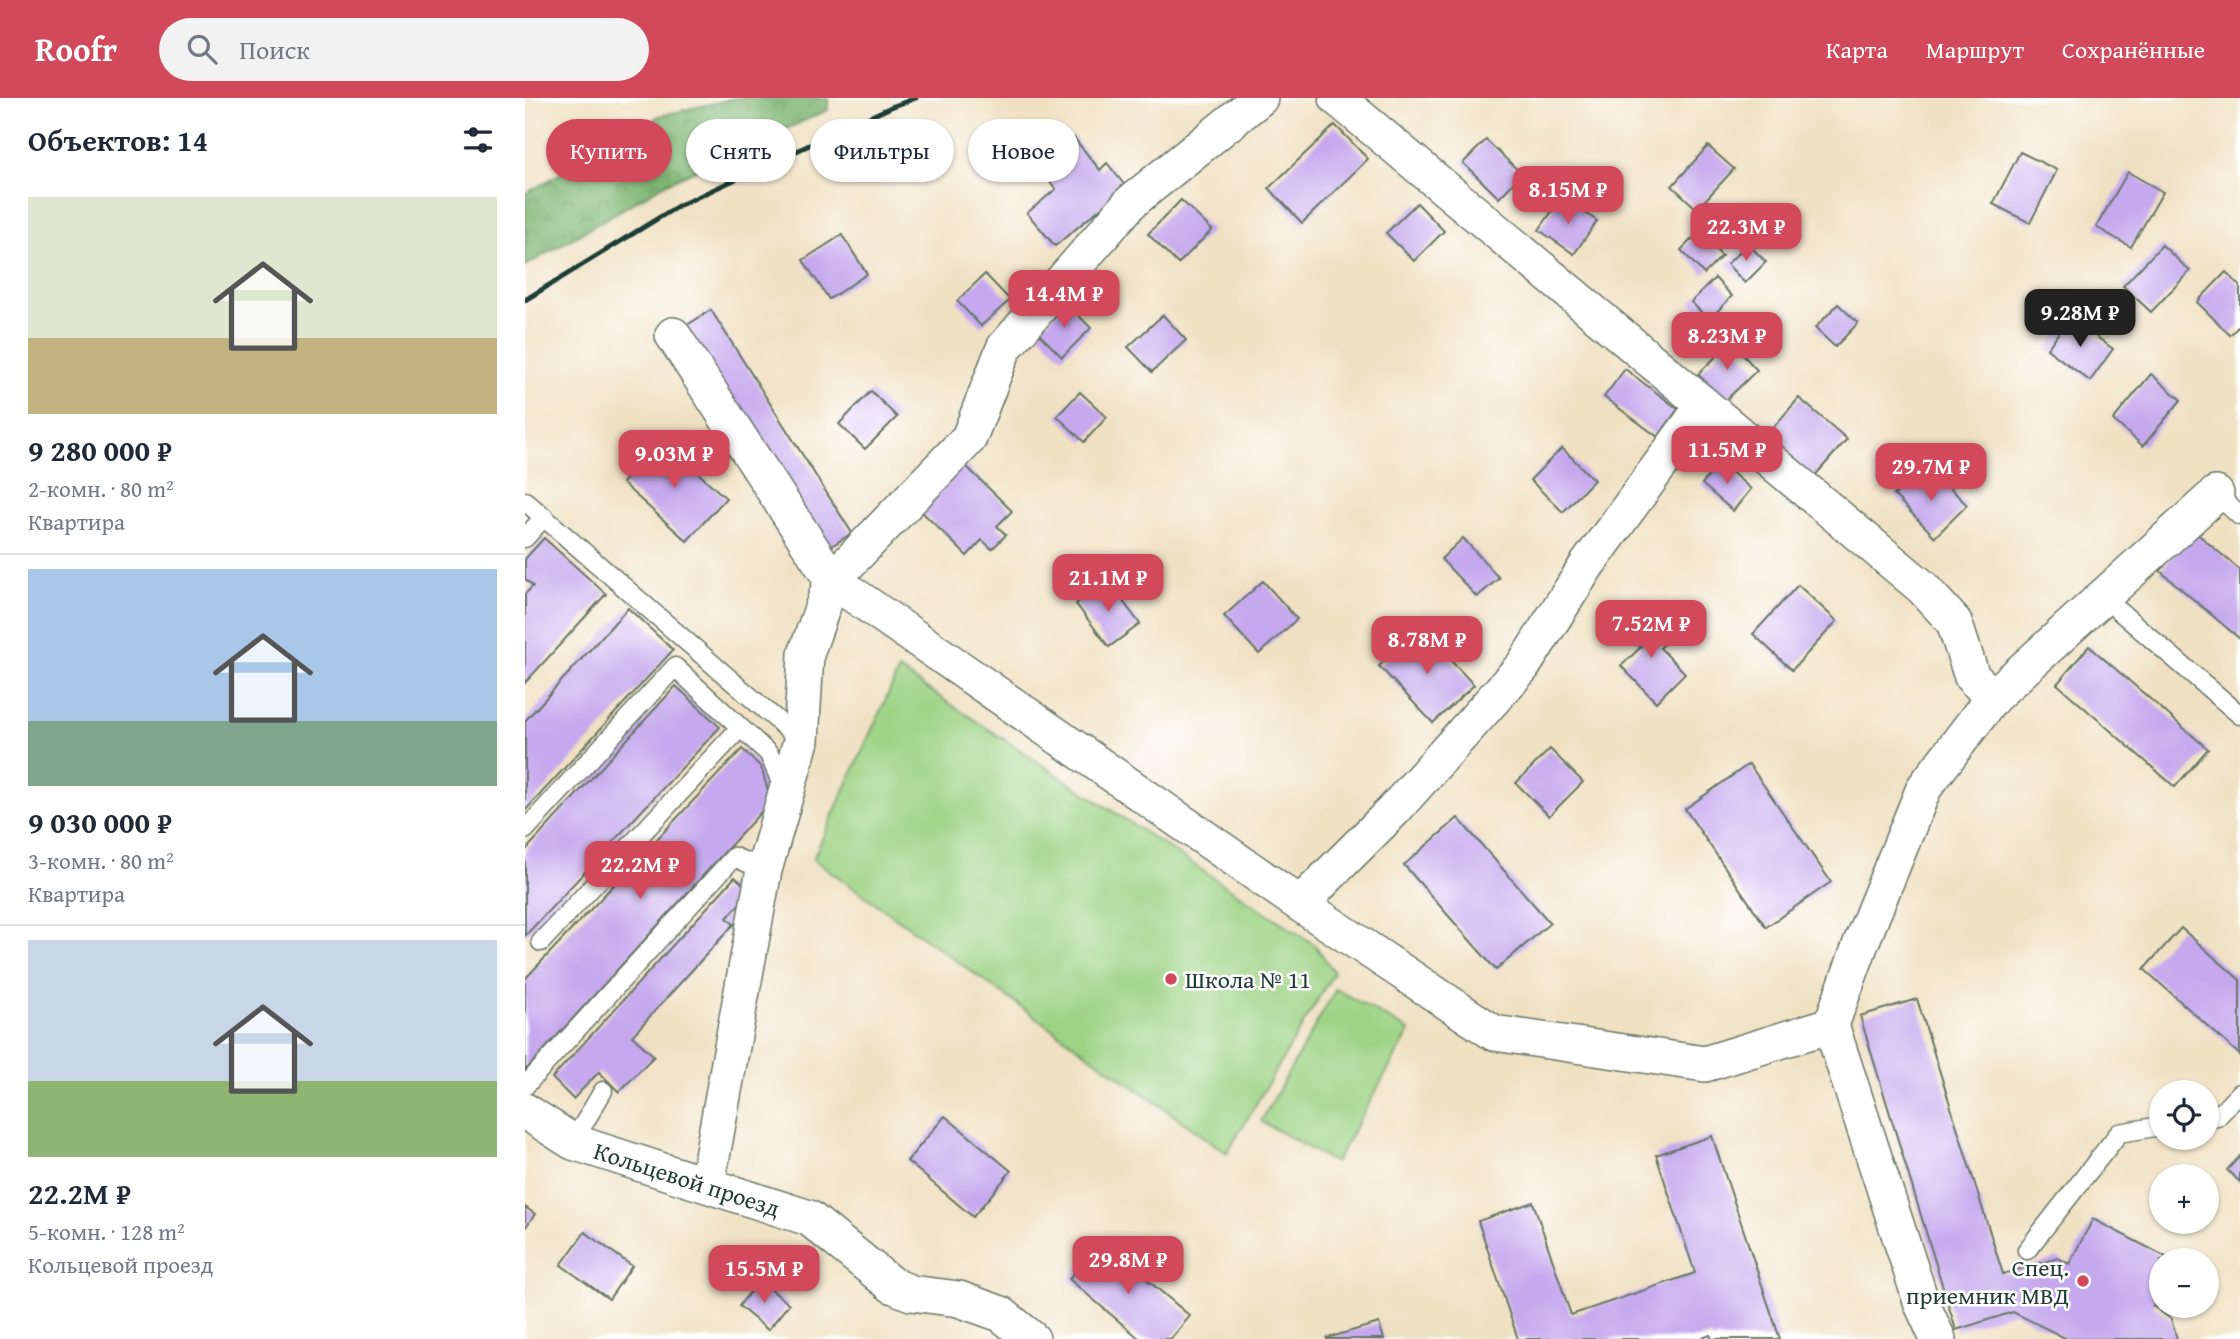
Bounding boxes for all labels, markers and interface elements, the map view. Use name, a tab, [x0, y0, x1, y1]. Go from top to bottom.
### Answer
search box	[159, 18, 649, 81]
text: Roofr	[35, 25, 117, 73]
icon: search	[183, 30, 221, 68]
text: Поиск	[239, 30, 310, 69]
text: Карта	[1826, 32, 1888, 67]
text: Маршрут	[1926, 32, 2024, 67]
text: Сохранённые	[2062, 32, 2205, 67]
text: Объектов: 14	[28, 118, 208, 162]
chip: Купить	[546, 119, 672, 182]
chip: Снять	[686, 119, 796, 182]
chip: Фильтры	[810, 119, 954, 182]
chip: Новое	[968, 119, 1079, 182]
icon: filters	[459, 121, 497, 159]
pin: 8.15M ₽	[1503, 166, 1633, 226]
text: 8.15M ₽	[1528, 172, 1608, 205]
pin: 22.3M ₽	[1681, 204, 1811, 263]
text: 22.3M ₽	[1706, 209, 1786, 242]
icon: home	[200, 243, 326, 369]
pin: 14.4M ₽	[999, 271, 1129, 330]
text: 14.4M ₽	[1024, 276, 1104, 309]
pin: 9.28M ₽	[2015, 289, 2145, 349]
text: 9.28M ₽	[2040, 295, 2120, 328]
pin: 8.23M ₽	[1662, 313, 1792, 372]
text: 8.23M ₽	[1687, 318, 1767, 351]
pin: 11.5M ₽	[1662, 426, 1792, 486]
text: 9 280 000 ₽	[28, 428, 172, 472]
pin: 9.03M ₽	[609, 430, 739, 490]
text: 11.5M ₽	[1687, 432, 1767, 465]
text: 9.03M ₽	[634, 436, 714, 469]
pin: 29.7M ₽	[1866, 444, 1996, 503]
text: 29.7M ₽	[1891, 449, 1971, 482]
text: 2-комн. · 80 m²	[28, 472, 174, 505]
text: Квартира	[28, 505, 125, 538]
pin: 21.1M ₽	[1043, 554, 1173, 614]
text: 21.1M ₽	[1068, 560, 1148, 593]
pin: 7.52M ₽	[1586, 601, 1716, 660]
text: 7.52M ₽	[1611, 606, 1691, 639]
icon: home	[200, 615, 326, 741]
pin: 8.78M ₽	[1362, 616, 1492, 676]
text: 8.78M ₽	[1387, 622, 1467, 655]
text: 9 030 000 ₽	[28, 800, 172, 844]
pin: 22.2M ₽	[575, 842, 705, 901]
text: 3-комн. · 80 m²	[28, 844, 174, 877]
text: 22.2M ₽	[600, 847, 680, 880]
text: Квартира	[28, 877, 125, 910]
place label: Школа № 11	[1185, 962, 1311, 997]
marker: Школа № 11	[1163, 971, 1179, 987]
icon: home	[200, 986, 326, 1112]
map controls	[2149, 1080, 2219, 1318]
button: locate	[2149, 1080, 2219, 1150]
street label: Кольцевой проезд	[590, 1132, 785, 1225]
button: +	[2149, 1164, 2219, 1234]
text: 22.2M ₽	[28, 1171, 131, 1215]
text: 5-комн. · 128 m²	[28, 1215, 185, 1248]
pin: 29.8M ₽	[1063, 1236, 1193, 1296]
text: 29.8M ₽	[1088, 1242, 1168, 1275]
pin: 15.5M ₽	[699, 1246, 829, 1305]
text: Кольцевой проезд	[28, 1248, 213, 1281]
button: −	[2149, 1248, 2219, 1318]
place label: Спец. приемник МВД	[1906, 1250, 2069, 1313]
text: 15.5M ₽	[724, 1251, 804, 1284]
marker: Спец. приемник МВД	[2075, 1273, 2091, 1289]

